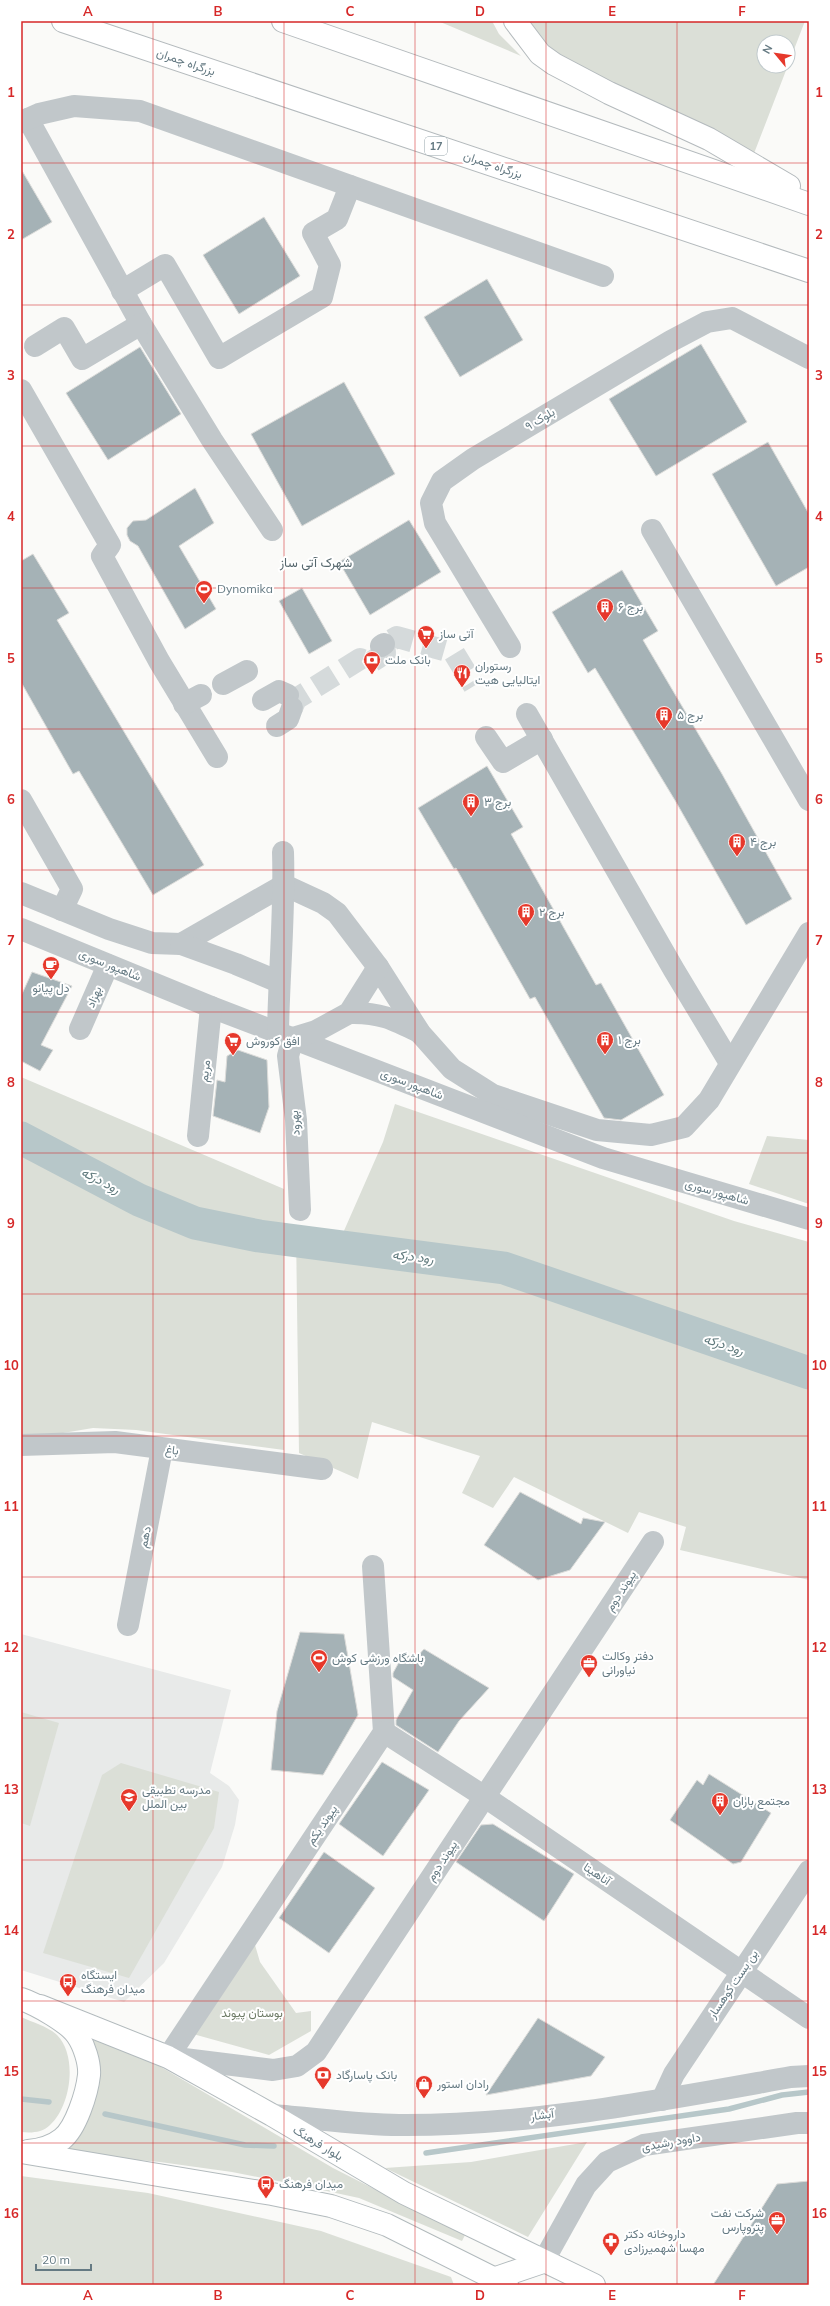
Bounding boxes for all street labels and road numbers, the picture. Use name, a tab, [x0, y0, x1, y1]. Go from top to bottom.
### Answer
street label: بزرگراه چمران	[154, 44, 218, 80]
road number: 17	[425, 137, 447, 155]
street label: بزرگراه چمران	[461, 147, 525, 183]
street label: بلوک ۹	[522, 404, 558, 434]
street label: شاهپور سوری	[76, 945, 144, 985]
street label: بهزاد	[82, 984, 106, 1010]
street label: مریم	[196, 1059, 214, 1083]
street label: شاهپور سوری	[378, 1065, 446, 1103]
street label: بهرود	[286, 1110, 304, 1136]
street label: شاهپور سوری	[683, 1175, 751, 1209]
street label: باغ	[164, 1441, 180, 1460]
street label: دهم	[135, 1525, 155, 1549]
street label: پیوند دوم	[602, 1568, 640, 1614]
street label: پیوند یکم	[303, 1802, 341, 1848]
street label: پیوند دوم	[423, 1838, 461, 1884]
street label: آناهیتا	[581, 1859, 615, 1889]
street label: بن بست کوهسار	[704, 1947, 762, 2022]
street label: آبشار	[528, 2105, 556, 2125]
street label: بلوار فرهنگ	[290, 2122, 346, 2164]
street label: داوود رشیدی	[640, 2129, 702, 2155]

